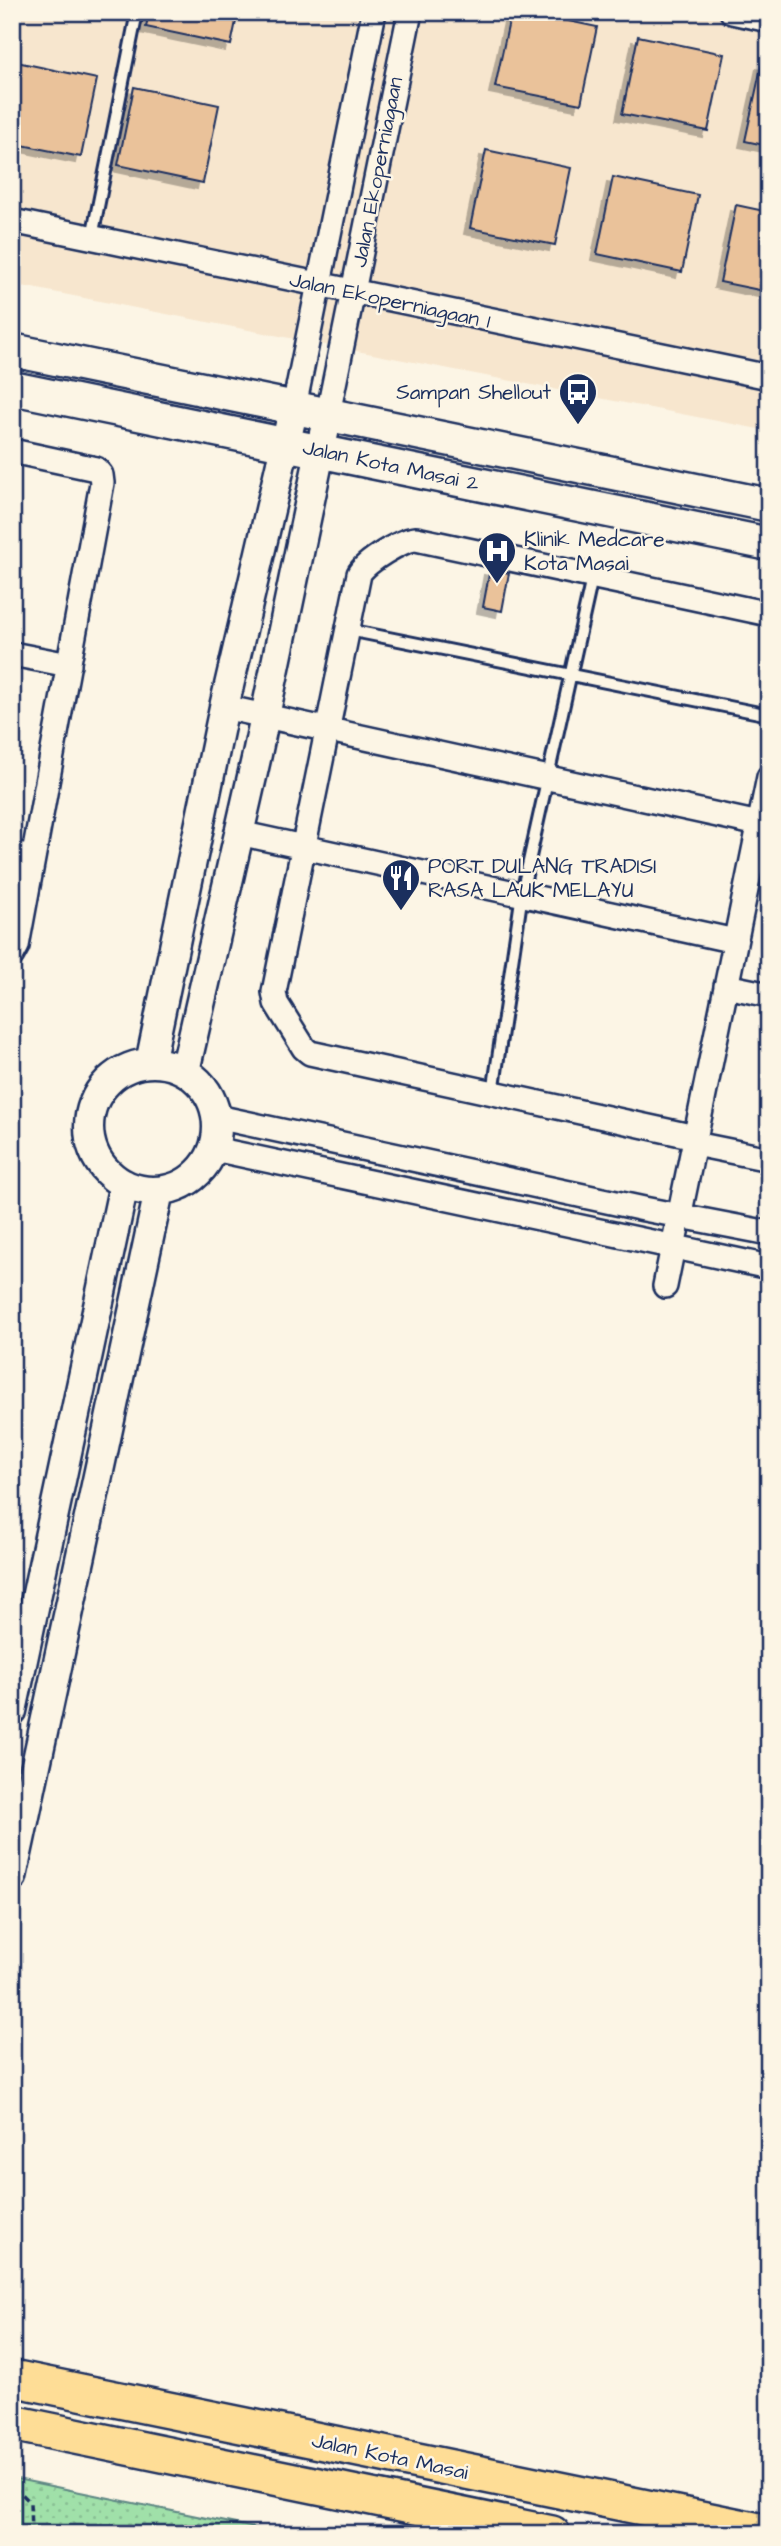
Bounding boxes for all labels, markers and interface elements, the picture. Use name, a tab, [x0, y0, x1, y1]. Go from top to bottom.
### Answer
street label: Jalan Ekoperniagaan	[345, 74, 412, 270]
street label: Jalan Ekoperniagaan 1	[286, 265, 493, 338]
bus stop icon: Sampan Shellout	[557, 371, 599, 426]
place label: Sampan Shellout	[396, 378, 551, 408]
street label: Jalan Kota Masai 2	[300, 433, 482, 498]
place label: Klinik Medcare Kota Masai	[524, 525, 665, 578]
hospital icon: Klinik Medcare Kota Masai	[476, 530, 518, 585]
place label: PORT DULANG TRADISI RASA LAUK MELAYU	[428, 852, 656, 905]
restaurant icon: PORT DULANG TRADISI RASA LAUK MELAYU	[380, 857, 422, 912]
street label: Jalan Kota Masai	[309, 2426, 471, 2487]

